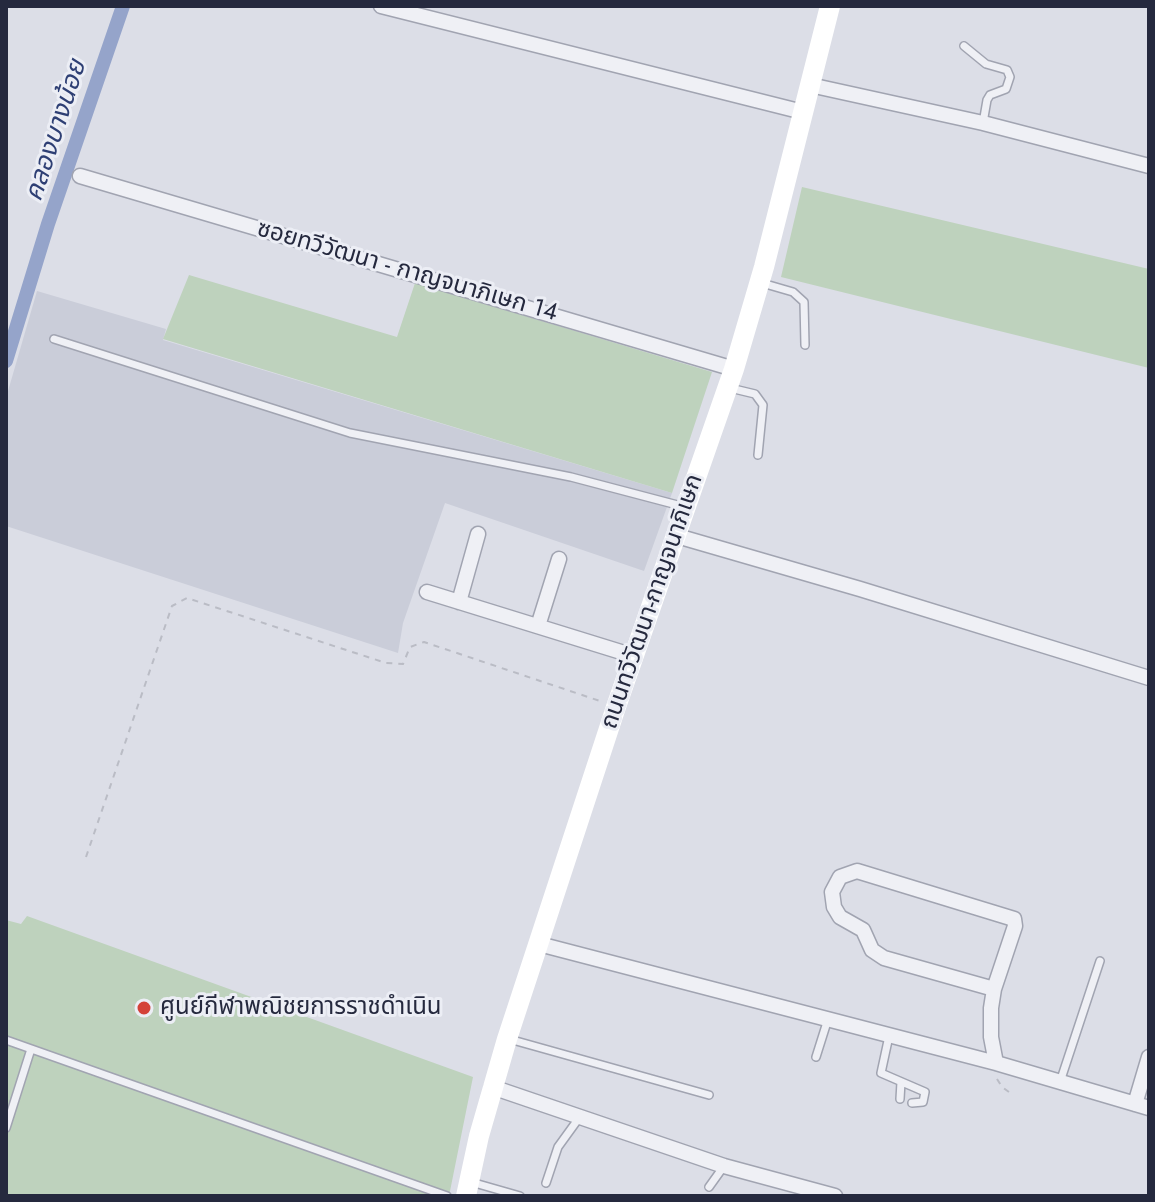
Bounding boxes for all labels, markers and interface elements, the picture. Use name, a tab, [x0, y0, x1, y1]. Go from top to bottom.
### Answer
water label: คลองบางน้อย	[20, 57, 94, 205]
street label: ซอยทวีวัฒนา - กาญจนาภิเษก 14	[253, 215, 561, 329]
street label: ถนนทวีวัฒนา-กาญจนาภิเษก	[596, 471, 710, 733]
place label: ศูนย์กีฬาพณิชยการราชดำเนิน	[160, 994, 442, 1022]
marker: ศูนย์กีฬาพณิชยการราชดำเนิน	[135, 999, 153, 1017]

